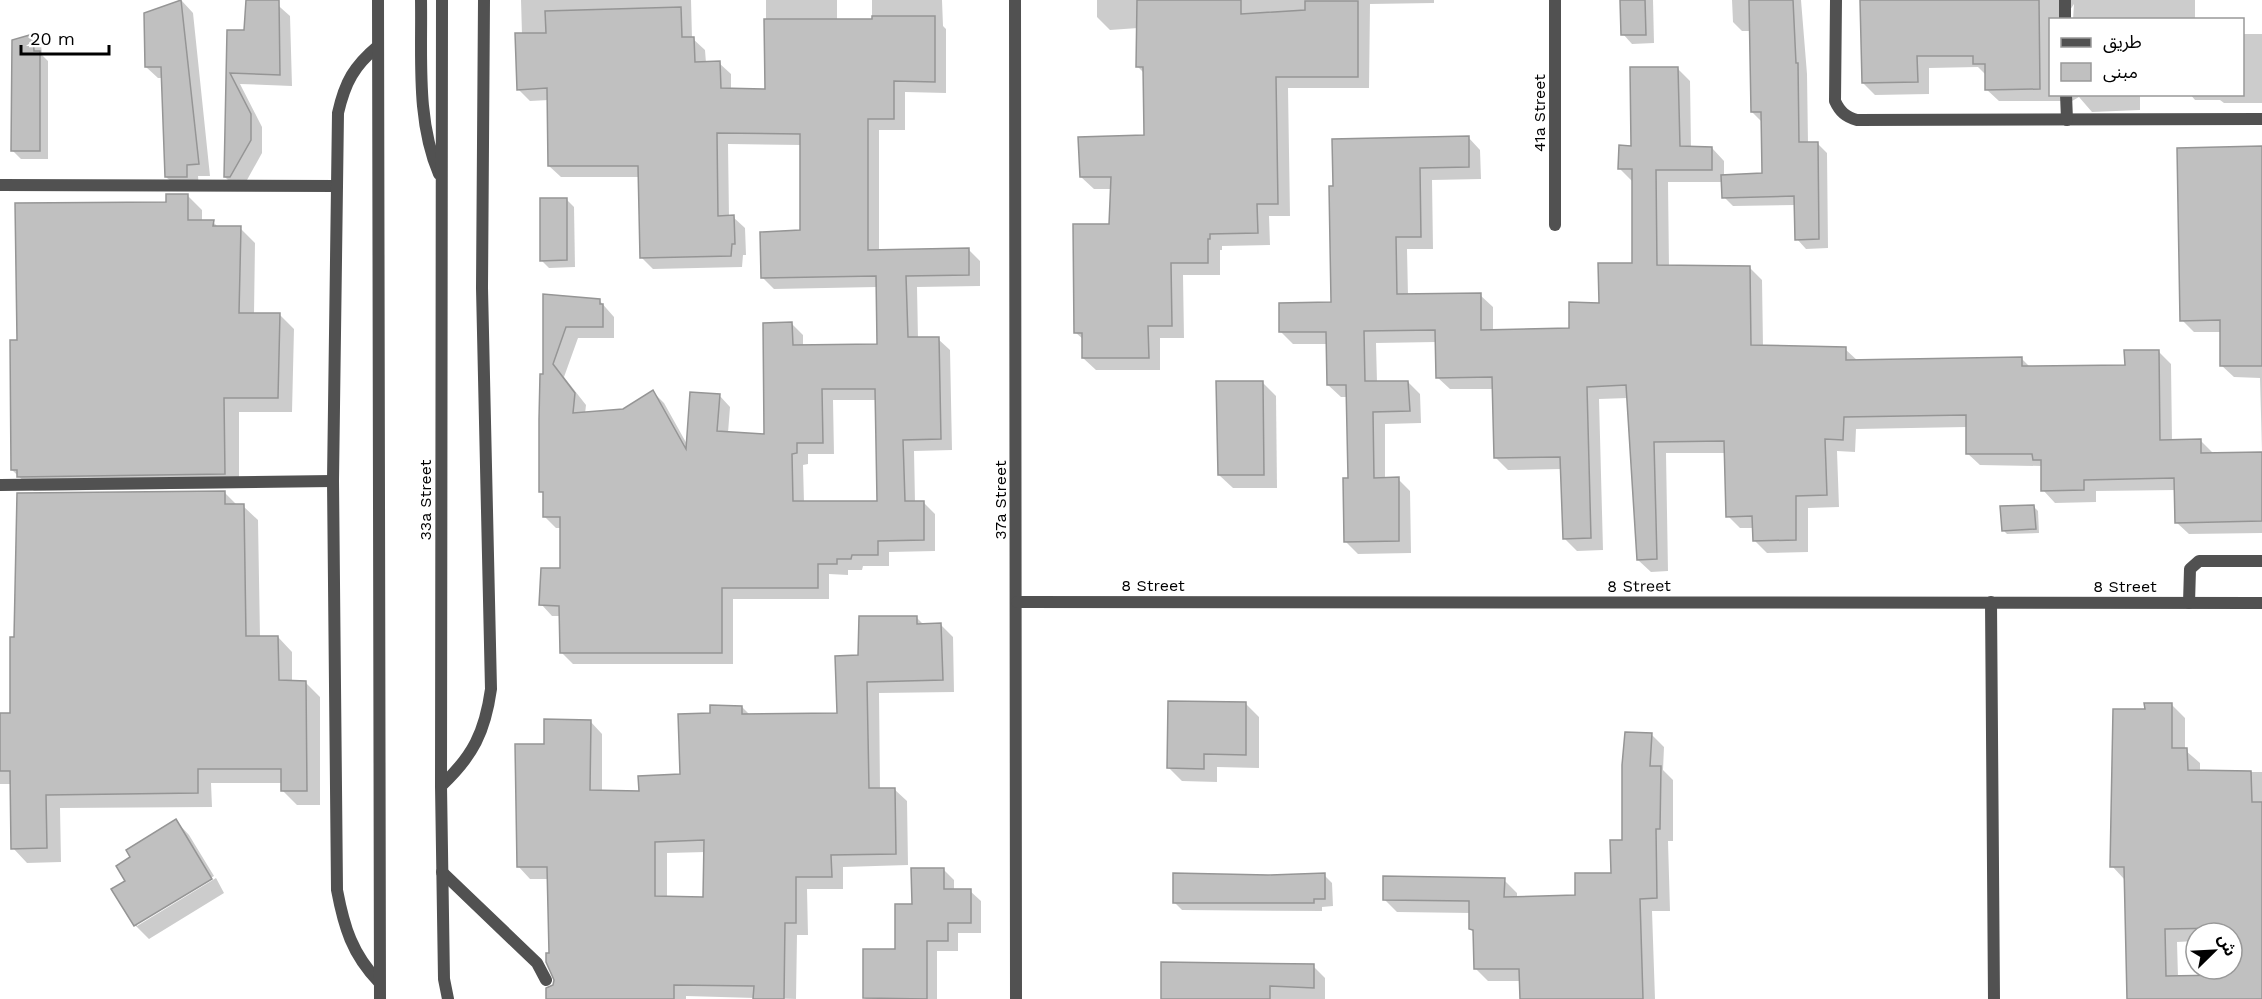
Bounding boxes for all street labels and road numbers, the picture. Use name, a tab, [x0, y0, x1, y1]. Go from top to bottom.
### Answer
street label: 41a Street	[1530, 74, 1549, 152]
street label: 33a Street	[416, 459, 435, 540]
street label: 37a Street	[991, 460, 1010, 540]
street label: 8 Street	[1121, 576, 1185, 595]
street label: 8 Street	[1607, 576, 1671, 596]
street label: 8 Street	[2093, 577, 2157, 596]

